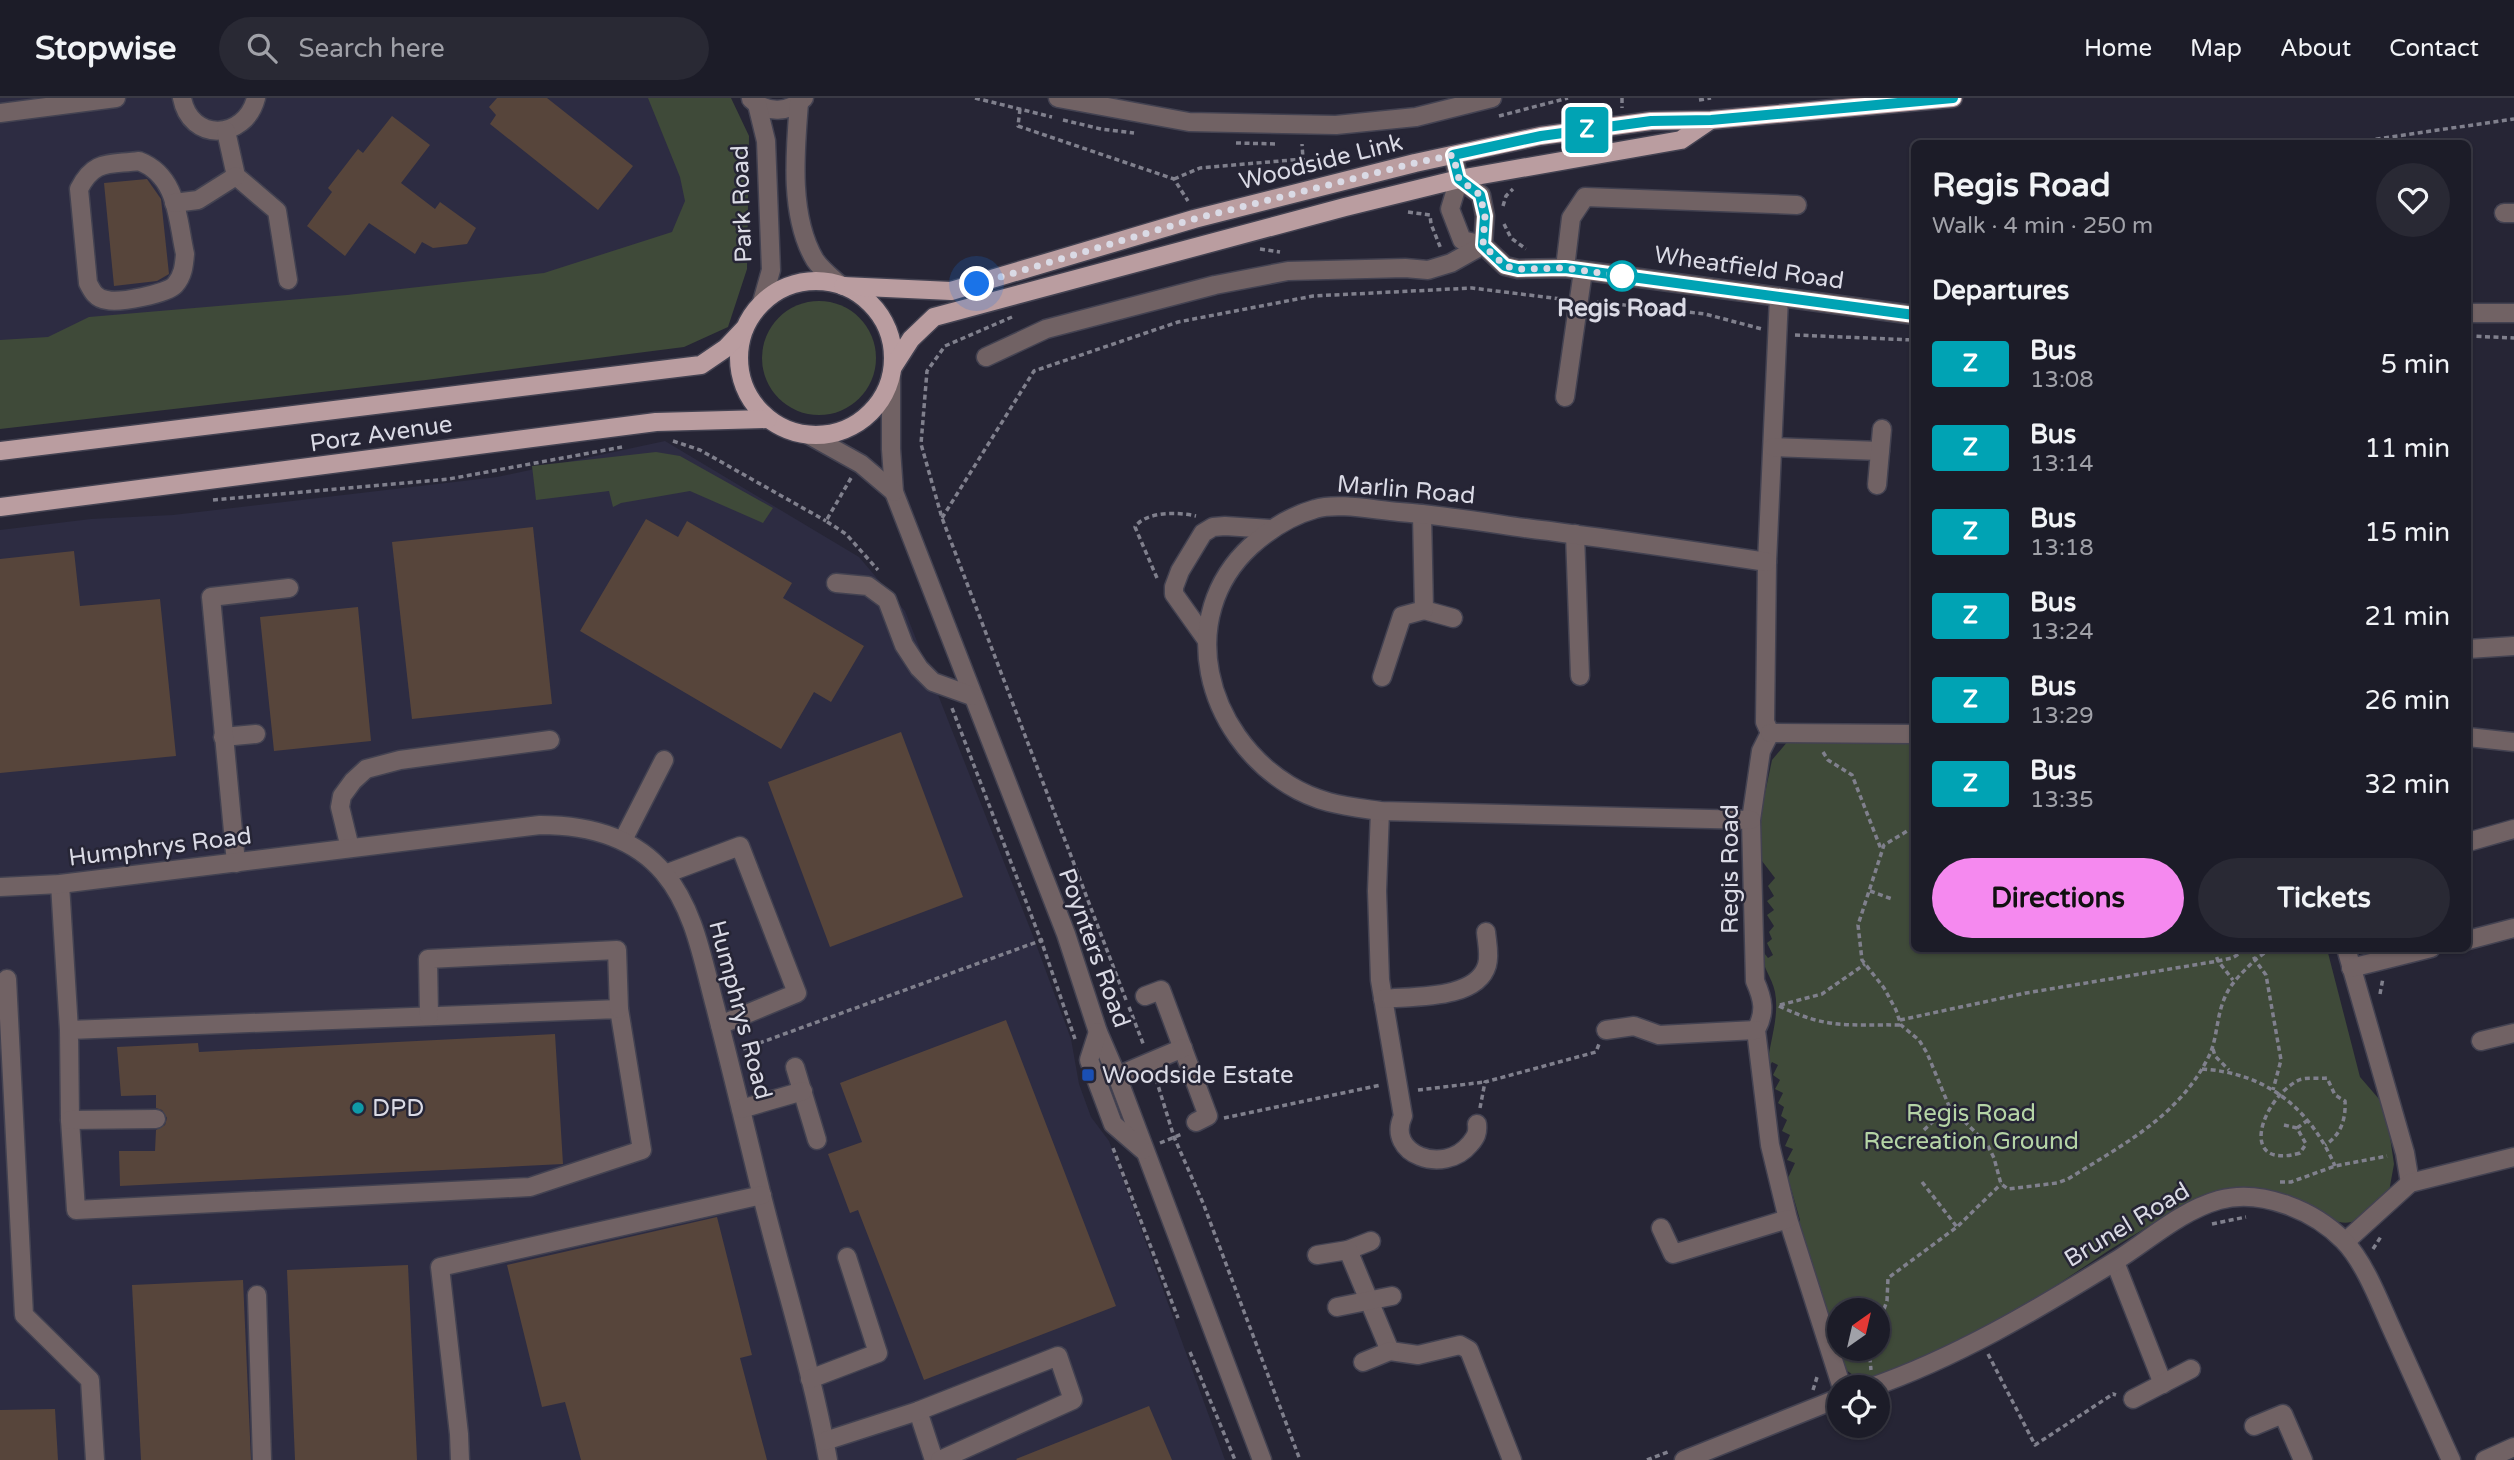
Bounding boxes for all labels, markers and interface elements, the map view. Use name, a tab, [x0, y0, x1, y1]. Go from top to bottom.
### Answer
search box	[219, 17, 709, 80]
text: Stopwise	[35, 29, 177, 68]
icon: search	[243, 29, 281, 67]
text: Search here	[299, 33, 445, 64]
text: Home	[2084, 34, 2152, 63]
text: Map	[2190, 34, 2242, 63]
text: About	[2280, 34, 2351, 63]
text: Contact	[2389, 34, 2479, 63]
line badge: Z	[1564, 107, 1610, 153]
text: Z	[1579, 115, 1595, 144]
street label: Woodside Link	[1236, 128, 1406, 196]
street label: Park Road	[725, 145, 759, 263]
button: heart	[2376, 163, 2450, 237]
text: Regis Road	[1932, 166, 2111, 205]
text: Walk · 4 min · 250 m	[1932, 212, 2153, 240]
street label: Wheatfield Road	[1652, 240, 1846, 296]
marker: Regis Road	[1607, 261, 1637, 291]
your location	[959, 266, 994, 301]
text: Departures	[1932, 275, 2069, 306]
place label: Regis Road	[1557, 294, 1687, 323]
text: Bus	[2030, 335, 2076, 366]
text: Z	[1963, 349, 1978, 378]
text: 5 min	[2381, 349, 2450, 380]
text: 13:08	[2030, 366, 2094, 394]
street label: Porz Avenue	[308, 410, 454, 458]
text: Bus	[2030, 419, 2076, 450]
text: Z	[1963, 433, 1978, 462]
text: 11 min	[2364, 433, 2450, 464]
text: 13:14	[2030, 450, 2094, 478]
street label: Marlin Road	[1336, 469, 1476, 511]
text: Bus	[2030, 503, 2076, 534]
text: Z	[1963, 517, 1978, 546]
text: 15 min	[2364, 517, 2450, 548]
text: 13:18	[2030, 534, 2094, 562]
text: Bus	[2030, 587, 2076, 618]
text: Z	[1963, 601, 1978, 630]
text: 21 min	[2364, 601, 2450, 632]
text: 13:24	[2030, 618, 2094, 646]
text: Bus	[2030, 671, 2076, 702]
text: Z	[1963, 685, 1978, 714]
text: 26 min	[2364, 685, 2450, 716]
text: 13:29	[2030, 702, 2094, 730]
text: Bus	[2030, 755, 2076, 786]
text: Z	[1963, 769, 1978, 798]
text: 32 min	[2364, 769, 2450, 800]
text: 13:35	[2030, 786, 2094, 814]
street label: Regis Road	[1716, 804, 1745, 934]
street label: Humphrys Road	[67, 821, 253, 873]
button: Directions	[1932, 858, 2184, 938]
button: Tickets	[2198, 858, 2450, 938]
street label: Poynters Road	[1052, 864, 1136, 1032]
street label: Humphrys Road	[702, 917, 778, 1103]
place label: Woodside Estate	[1102, 1061, 1294, 1090]
marker: Woodside Estate	[1080, 1067, 1096, 1083]
place label: DPD	[372, 1094, 424, 1123]
park label: Regis Road Recreation Ground	[1863, 1099, 2079, 1156]
marker: DPD	[350, 1100, 366, 1116]
street label: Brunel Road	[2059, 1176, 2195, 1274]
north arrow	[1827, 1298, 1890, 1362]
map controls	[1827, 1298, 1890, 1438]
button: locate	[1827, 1375, 1890, 1438]

